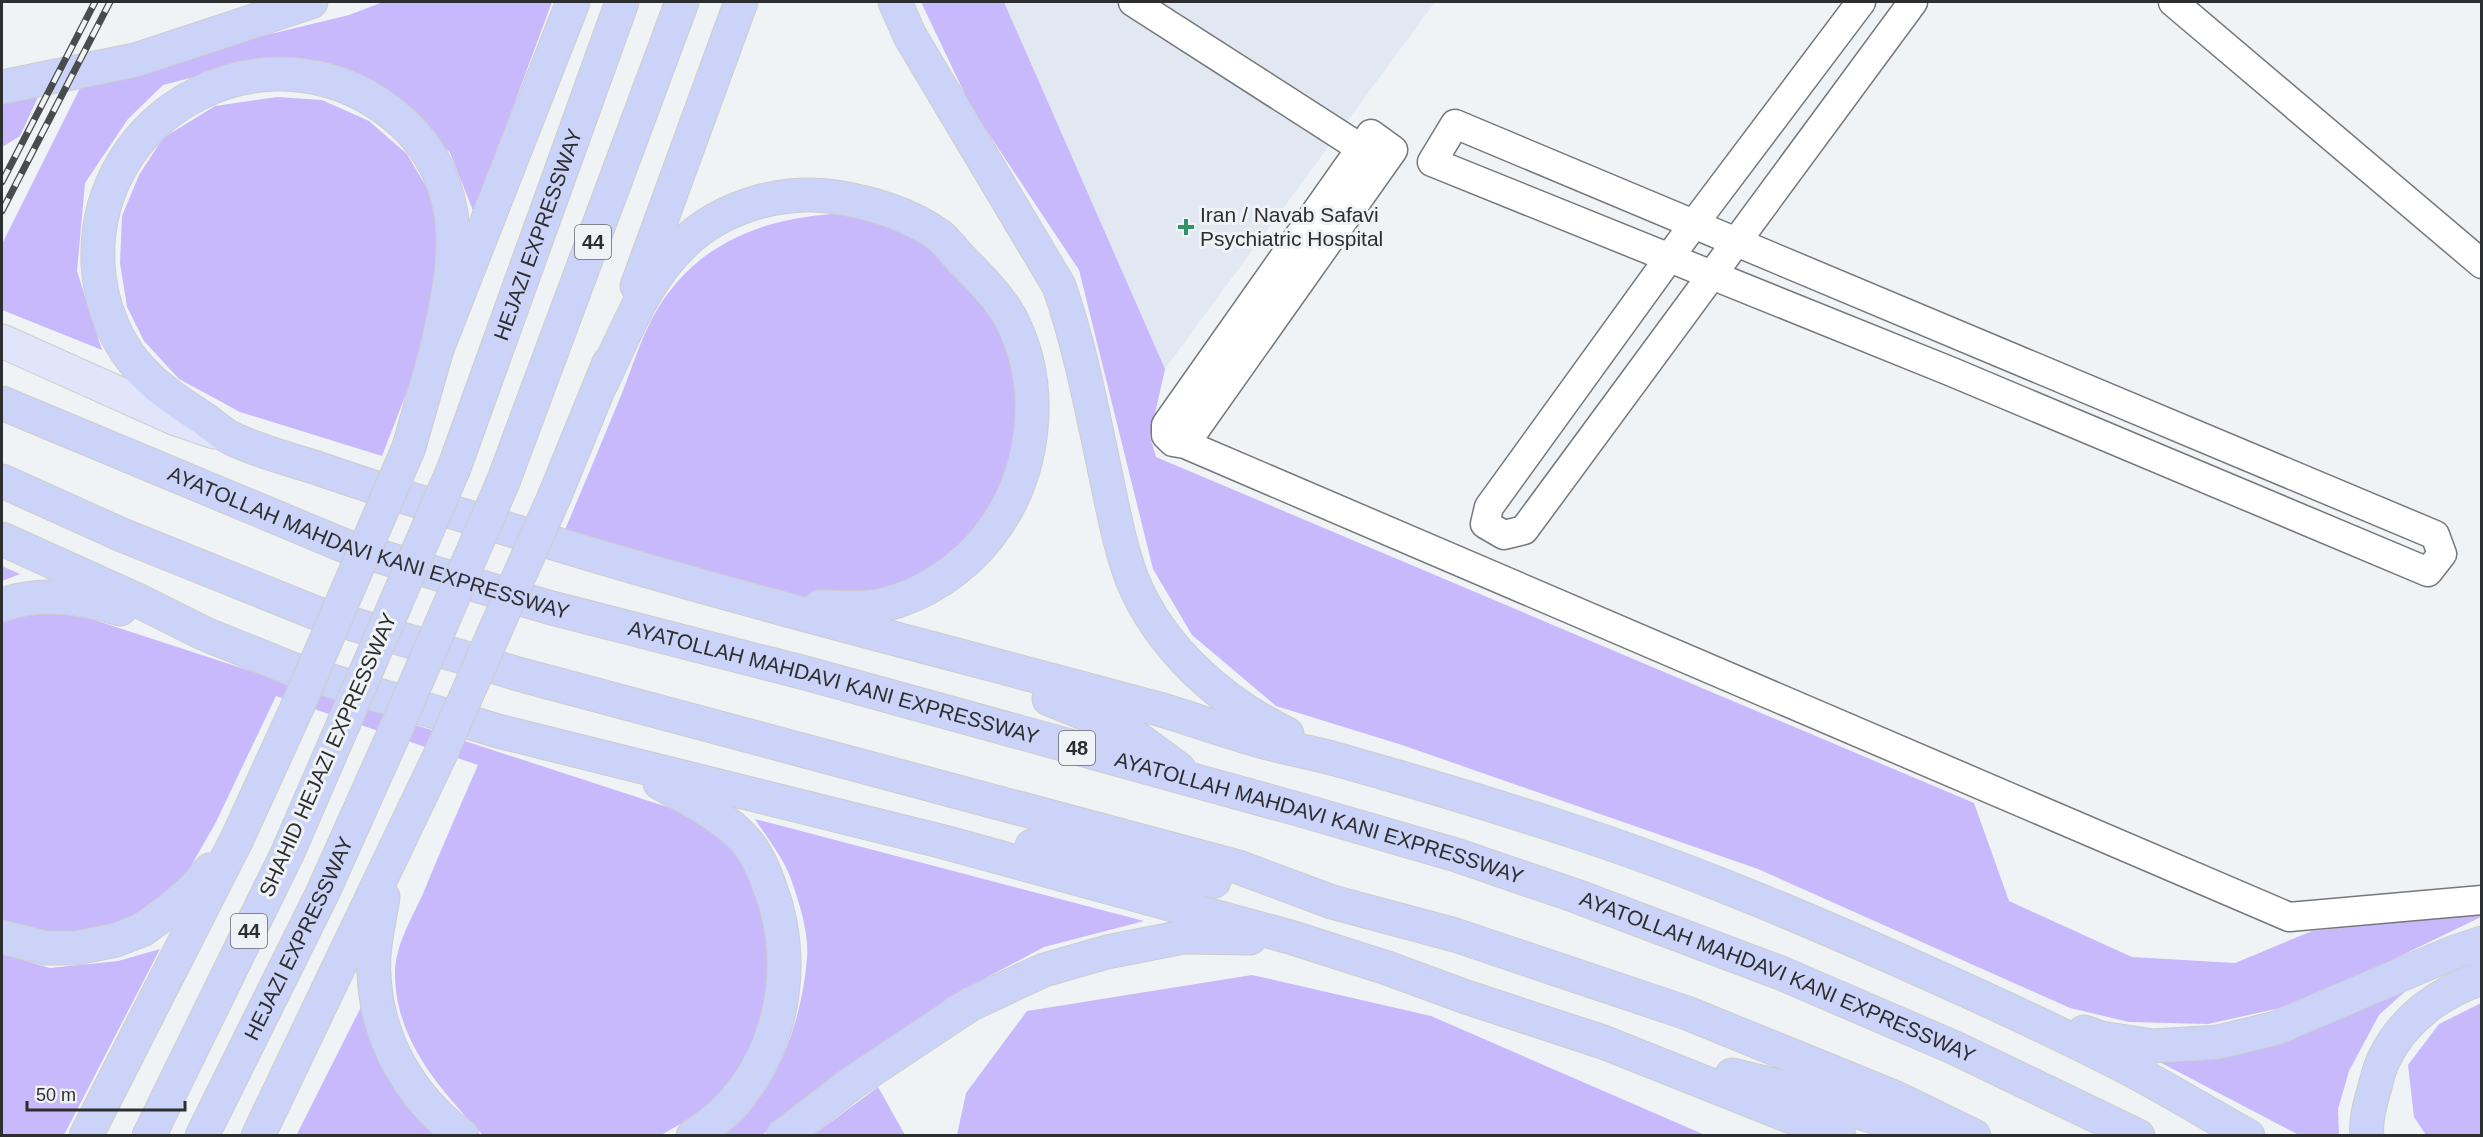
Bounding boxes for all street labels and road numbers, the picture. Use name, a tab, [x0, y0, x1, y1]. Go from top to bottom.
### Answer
street label: HEJAZI EXPRESSWAY	[489, 126, 586, 343]
road number: 44	[575, 225, 611, 259]
street label: AYATOLLAH MAHDAVI KANI EXPRESSWAY	[165, 462, 572, 623]
street label: SHAHID HEJAZI EXPRESSWAY	[254, 609, 401, 900]
street label: AYATOLLAH MAHDAVI KANI EXPRESSWAY	[626, 616, 1042, 748]
road number: 48	[1059, 731, 1095, 765]
street label: AYATOLLAH MAHDAVI KANI EXPRESSWAY	[1112, 747, 1526, 888]
street label: HEJAZI EXPRESSWAY	[239, 833, 357, 1044]
street label: AYATOLLAH MAHDAVI KANI EXPRESSWAY	[1577, 887, 1979, 1067]
road number: 44	[231, 914, 267, 948]

